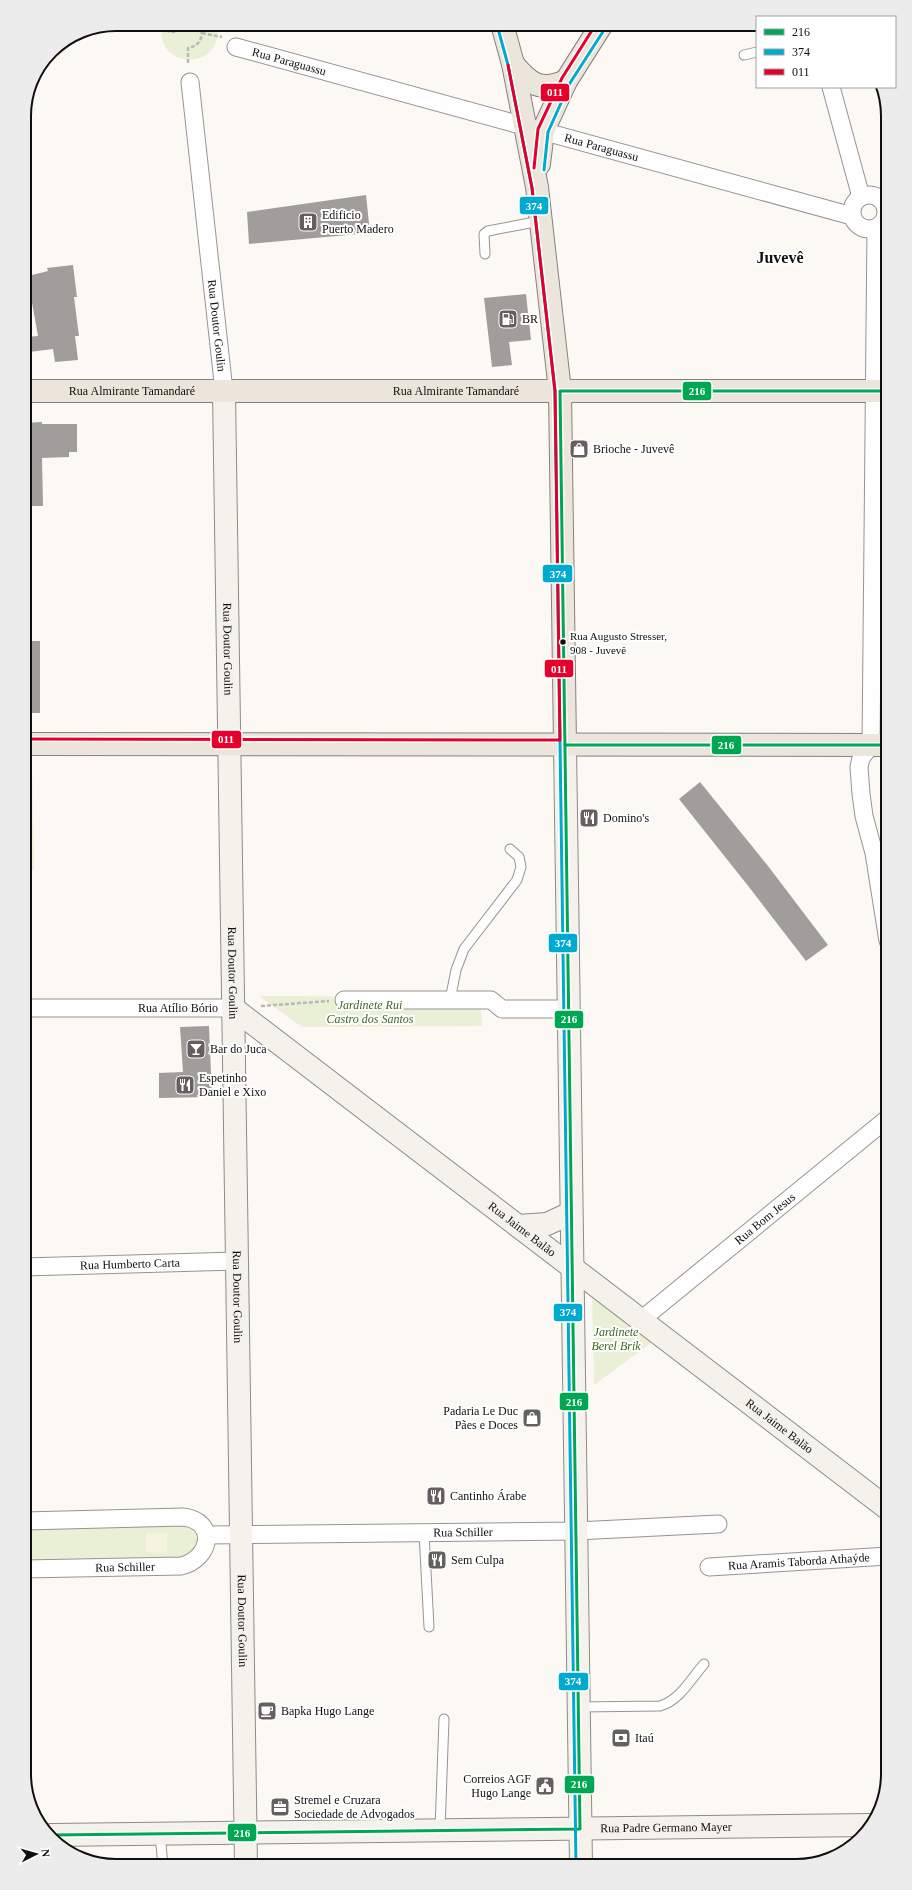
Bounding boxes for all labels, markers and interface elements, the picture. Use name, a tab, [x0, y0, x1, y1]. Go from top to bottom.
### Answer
legend	[756, 16, 896, 88]
text: 216	[792, 25, 810, 39]
street label: Rua Paraguassu	[250, 45, 328, 78]
text: 374	[792, 45, 810, 59]
text: 011	[792, 65, 810, 79]
line badge: 011	[540, 83, 570, 102]
text: 011	[547, 86, 563, 98]
street label: Rua Paraguassu	[563, 130, 640, 164]
line badge: 374	[519, 196, 549, 215]
text: 374	[526, 200, 543, 212]
place label: Edificio Puerto Madero	[322, 208, 394, 236]
building icon: Edificio Puerto Madero	[297, 211, 319, 233]
district label: Juvevê	[756, 249, 804, 266]
street label: Rua Doutor Goulin	[205, 279, 229, 372]
fuel station icon: BR	[497, 308, 519, 330]
place label: BR	[522, 312, 538, 326]
line badge: 216	[682, 381, 712, 401]
street label: Rua Almirante Tamandaré	[69, 384, 195, 398]
street label: Rua Almirante Tamandaré	[393, 384, 519, 398]
text: 216	[689, 385, 706, 397]
shop icon: Brioche - Juvevê	[568, 438, 590, 460]
place label: Brioche - Juvevê	[593, 442, 674, 456]
line badge: 374	[542, 564, 573, 583]
text: 374	[550, 568, 567, 580]
street label: Rua Doutor Goulin	[220, 603, 236, 695]
place label: Rua Augusto Stresser, 908 - Juvevê	[570, 630, 667, 656]
marker: Rua Augusto Stresser, 908 - Juvevê	[558, 637, 568, 647]
line badge: 011	[544, 659, 574, 678]
text: 011	[551, 663, 567, 675]
line badge: 011	[211, 730, 242, 749]
text: 011	[218, 733, 234, 745]
line badge: 216	[711, 735, 742, 755]
text: 216	[718, 739, 735, 751]
restaurant icon: Domino's	[578, 807, 600, 829]
place label: Domino's	[603, 811, 649, 825]
street label: Rua Doutor Goulin	[225, 926, 240, 1019]
line badge: 374	[548, 933, 578, 953]
text: 374	[555, 937, 572, 949]
park label: Jardinete Rui Castro dos Santos	[327, 998, 414, 1026]
street label: Rua Atílio Bório	[138, 1001, 218, 1015]
line badge: 216	[554, 1010, 584, 1029]
text: 216	[561, 1013, 578, 1025]
bar icon: Bar do Juca	[185, 1038, 207, 1060]
place label: Bar do Juca	[210, 1042, 267, 1056]
place label: Espetinho Daniel e Xixo	[199, 1071, 266, 1099]
restaurant icon: Espetinho Daniel e Xixo	[174, 1074, 196, 1096]
street label: Rua Bom Jesus	[732, 1190, 798, 1248]
street label: Rua Jaime Balão	[486, 1199, 559, 1259]
street label: Rua Doutor Goulin	[230, 1250, 245, 1343]
street label: Rua Humberto Carta	[80, 1256, 181, 1272]
line badge: 374	[553, 1303, 583, 1322]
text: 374	[560, 1306, 577, 1318]
park label: Jardinete Berel Brik	[591, 1325, 641, 1353]
line badge: 216	[559, 1392, 589, 1411]
text: 216	[566, 1396, 583, 1408]
street label: Rua Jaime Balão	[743, 1396, 816, 1456]
place label: Padaria Le Duc Pães e Doces	[443, 1404, 518, 1432]
shop icon: Padaria Le Duc Pães e Doces	[521, 1407, 543, 1429]
restaurant icon: Cantinho Árabe	[425, 1485, 447, 1507]
place label: Cantinho Árabe	[450, 1489, 526, 1503]
street label: Rua Schiller	[433, 1525, 493, 1540]
restaurant icon: Sem Culpa	[426, 1549, 448, 1571]
street label: Rua Aramis Taborda Athaýde	[728, 1550, 870, 1573]
place label: Sem Culpa	[451, 1553, 505, 1567]
street label: Rua Schiller	[95, 1560, 155, 1575]
street label: Rua Doutor Goulin	[235, 1574, 250, 1667]
line badge: 374	[558, 1672, 589, 1691]
text: 374	[565, 1675, 582, 1687]
cafe icon: Bapka Hugo Lange	[256, 1700, 278, 1722]
place label: Bapka Hugo Lange	[281, 1704, 374, 1718]
bank icon: Itaú	[610, 1727, 632, 1749]
place label: Itaú	[635, 1731, 654, 1745]
place label: Correios AGF Hugo Lange	[463, 1772, 531, 1800]
public building icon: Correios AGF Hugo Lange	[534, 1775, 556, 1797]
line badge: 216	[564, 1775, 595, 1794]
text: 216	[571, 1778, 588, 1790]
place label: Stremel e Cruzara Sociedade de Advogados	[294, 1793, 415, 1821]
office icon: Stremel e Cruzara Sociedade de Advogados	[269, 1796, 291, 1818]
street label: Rua Padre Germano Mayer	[600, 1820, 732, 1835]
line badge: 216	[227, 1823, 257, 1842]
text: 216	[234, 1827, 251, 1839]
north arrow	[16, 1834, 56, 1874]
text: N	[40, 1848, 52, 1858]

